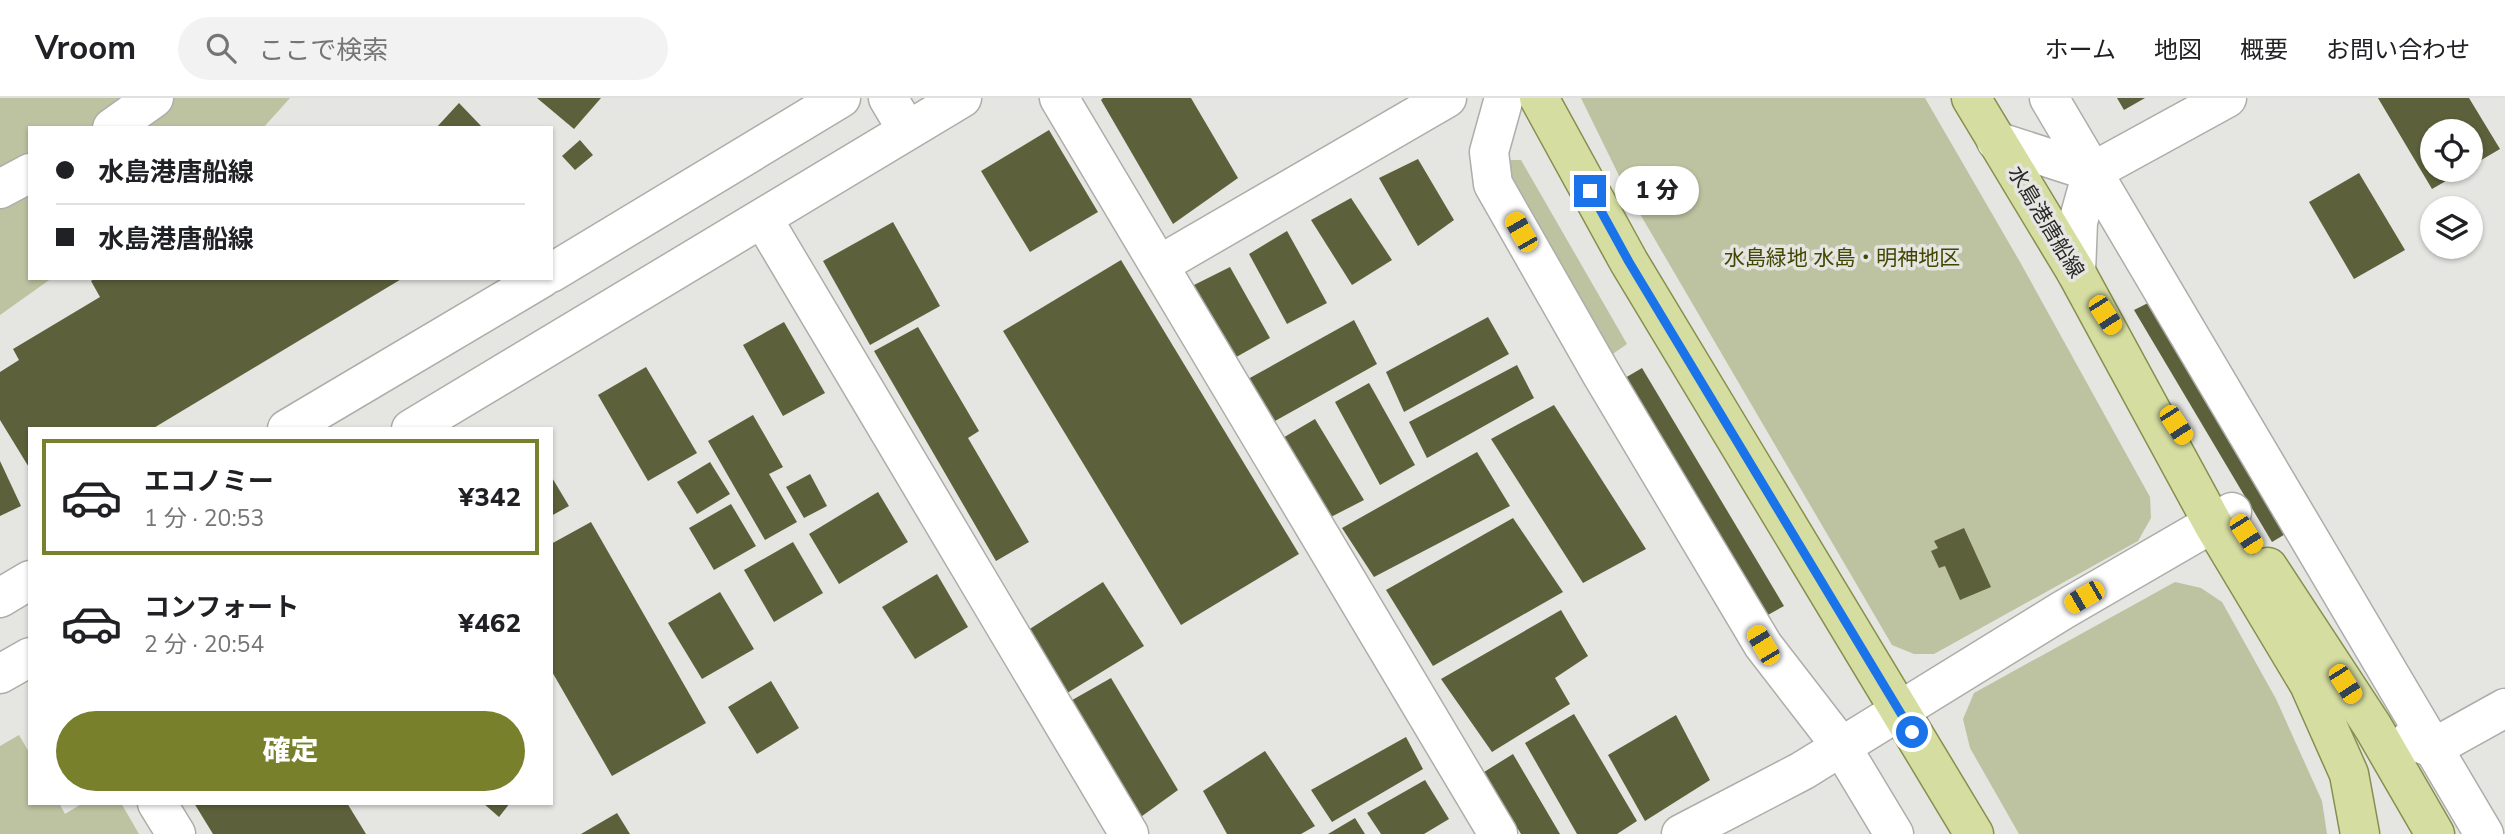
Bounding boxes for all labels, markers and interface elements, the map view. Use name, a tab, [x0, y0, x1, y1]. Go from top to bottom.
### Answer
search box	[178, 17, 668, 80]
text: Vroom	[35, 26, 136, 71]
icon: search	[202, 29, 240, 67]
text: ここで検索	[258, 33, 388, 68]
text: ホーム	[2045, 34, 2116, 66]
text: 地図	[2154, 34, 2202, 66]
text: 概要	[2240, 34, 2288, 66]
text: お問い合わせ	[2326, 34, 2470, 66]
map controls	[2420, 119, 2483, 259]
button: locate	[2420, 119, 2483, 182]
text: 水島港唐船線	[98, 155, 254, 190]
street label: 水島港唐船線	[2002, 161, 2090, 283]
callout: 1 分	[1614, 166, 1698, 216]
route end	[1574, 175, 1606, 207]
text: 1 分	[1635, 175, 1679, 206]
button: layers	[2420, 196, 2483, 259]
car	[1502, 209, 1541, 255]
text: 水島港唐船線	[98, 222, 254, 257]
park label: 水島緑地 水島・明神地区	[1724, 244, 1960, 272]
car	[2085, 292, 2126, 338]
car	[2156, 402, 2197, 448]
text: エコノミー	[144, 464, 274, 499]
icon: car	[60, 466, 123, 529]
text: ¥342	[459, 480, 521, 515]
text: 1 分 · 20:53	[144, 503, 264, 534]
car	[2226, 511, 2267, 557]
car	[2061, 577, 2108, 617]
text: コンフォート	[144, 590, 299, 625]
icon: car	[60, 592, 123, 655]
text: ¥462	[459, 606, 521, 641]
car	[1744, 622, 1783, 668]
text: 2 分 · 20:54	[144, 629, 264, 660]
car	[2325, 661, 2366, 707]
button: 確定	[56, 711, 525, 791]
route start	[1896, 716, 1928, 748]

